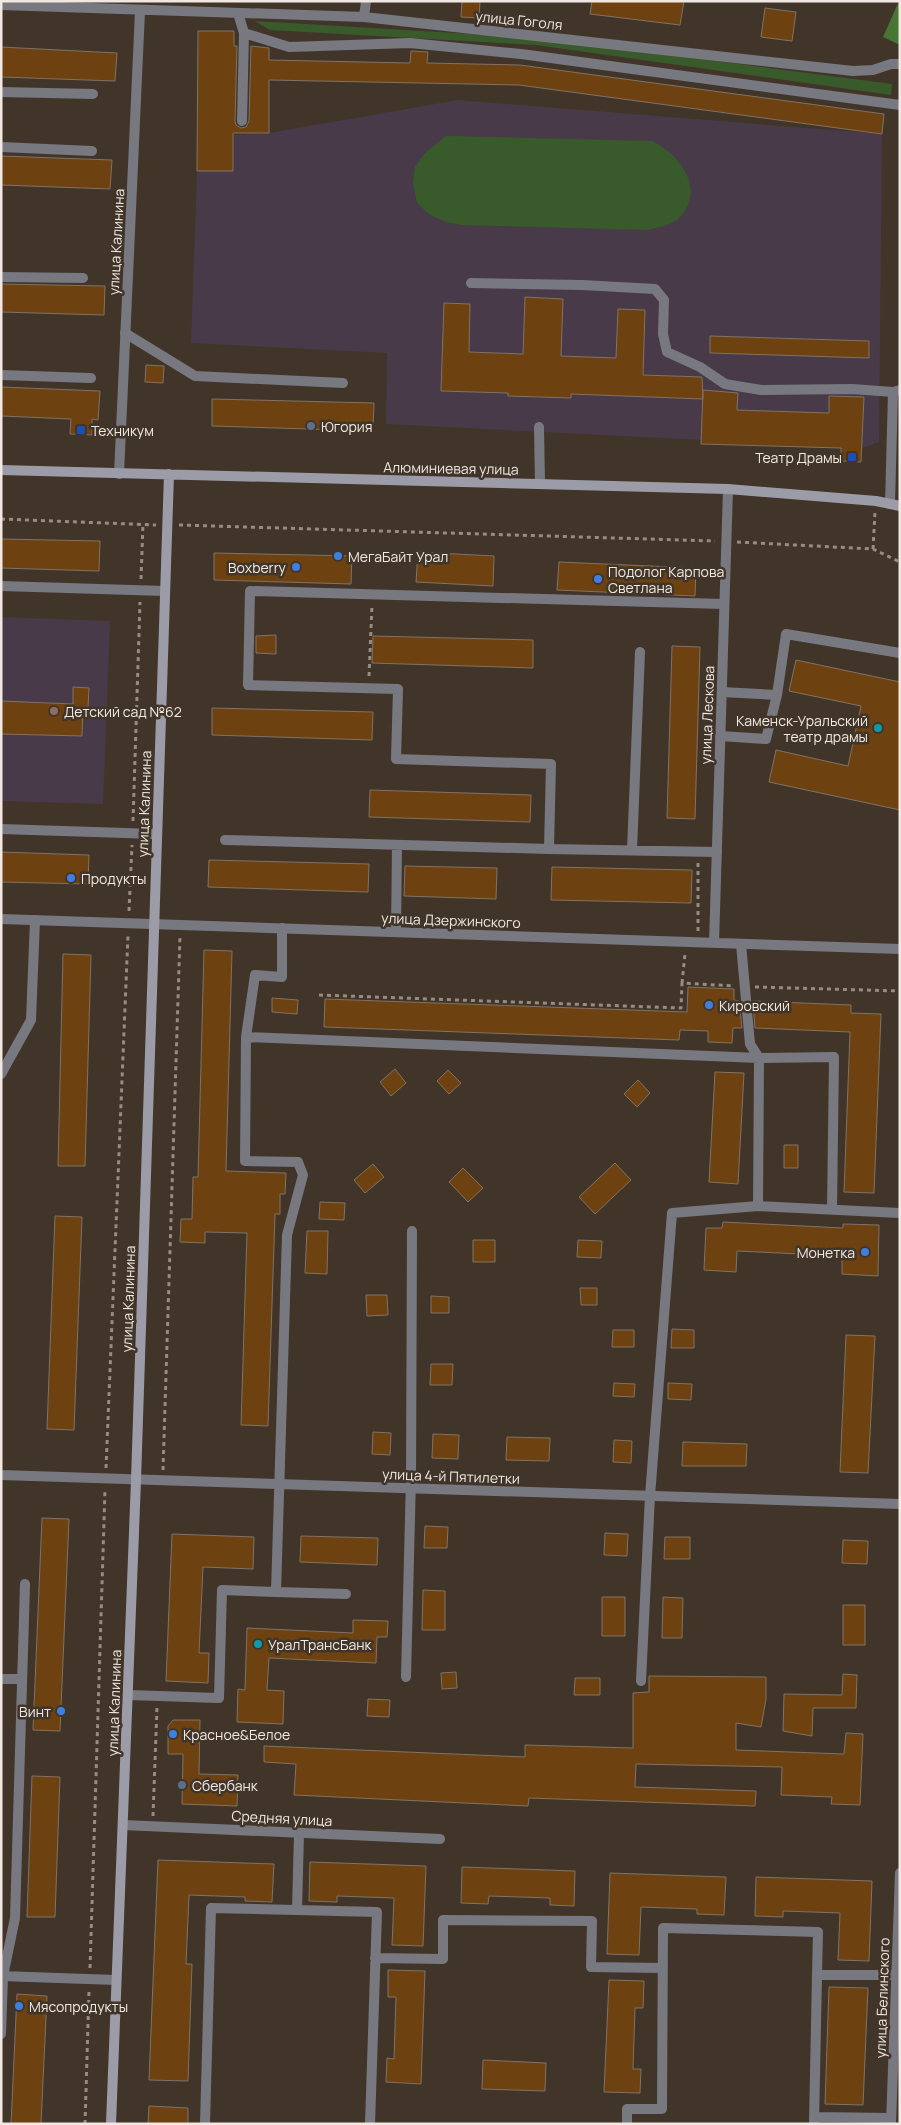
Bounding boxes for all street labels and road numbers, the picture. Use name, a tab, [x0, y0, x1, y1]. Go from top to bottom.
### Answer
street label: улица Гоголя	[475, 6, 563, 34]
street label: улица Калинина	[104, 188, 128, 296]
street label: Алюминиевая улица	[383, 457, 519, 479]
street label: улица Лескова	[696, 665, 718, 765]
street label: улица Калинина	[133, 750, 155, 858]
street label: улица Дзержинского	[381, 908, 521, 932]
street label: улица Калинина	[117, 1245, 139, 1353]
street label: улица 4-й Пятилетки	[382, 1464, 520, 1488]
street label: улица Калинина	[103, 1649, 125, 1757]
street label: Средняя улица	[231, 1806, 333, 1830]
street label: улица Белинского	[870, 1937, 894, 2059]

